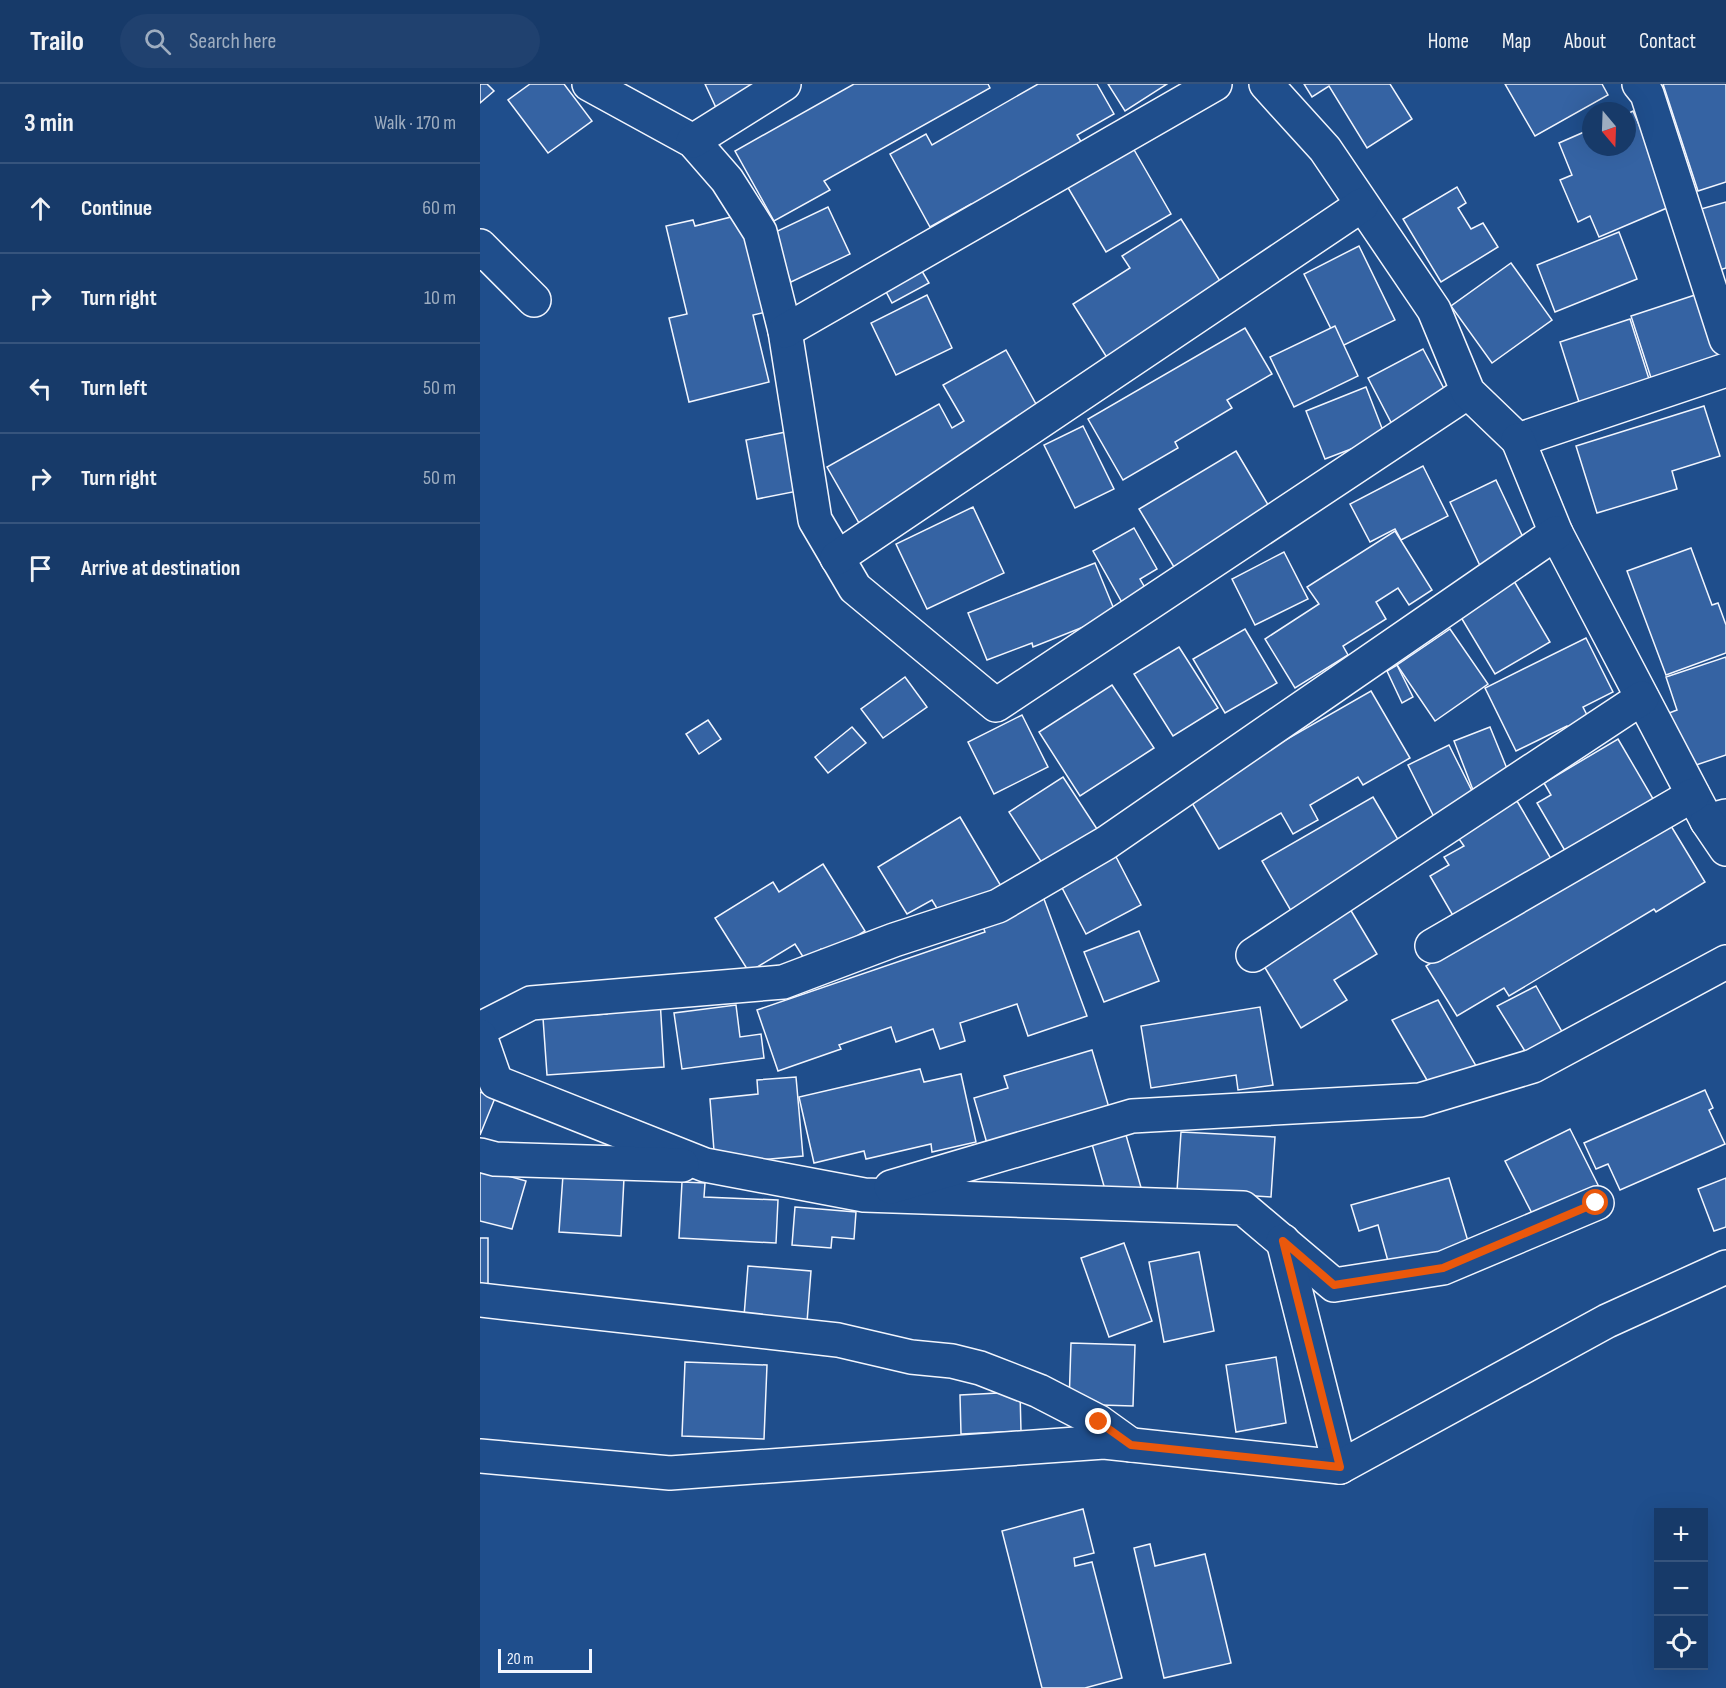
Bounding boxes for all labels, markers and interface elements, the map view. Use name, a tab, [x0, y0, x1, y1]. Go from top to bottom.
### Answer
search box	[120, 14, 540, 68]
text: Trailo	[30, 25, 84, 58]
icon: search	[141, 25, 174, 58]
text: Search here	[189, 28, 276, 55]
text: Home	[1428, 29, 1469, 54]
text: Map	[1502, 29, 1531, 54]
text: About	[1564, 29, 1606, 54]
text: Contact	[1639, 29, 1696, 54]
north arrow	[1582, 102, 1636, 156]
text: 3 min	[24, 108, 74, 139]
text: Walk · 170 m	[374, 111, 456, 135]
icon: ahead	[24, 192, 57, 225]
text: Continue	[81, 195, 152, 222]
text: 60 m	[422, 196, 456, 220]
icon: right	[24, 282, 57, 315]
text: Turn right	[81, 285, 157, 312]
text: 10 m	[424, 286, 456, 310]
icon: left	[24, 372, 57, 405]
text: Turn left	[81, 375, 147, 402]
text: 50 m	[423, 376, 456, 400]
icon: right	[24, 462, 57, 495]
text: Turn right	[81, 465, 157, 492]
text: 50 m	[423, 466, 456, 490]
icon: arrive	[24, 552, 57, 585]
text: Arrive at destination	[81, 555, 240, 582]
route start	[1582, 1189, 1608, 1215]
route end	[1085, 1408, 1111, 1434]
map controls	[1654, 1508, 1708, 1670]
button: +	[1654, 1508, 1708, 1562]
button: −	[1654, 1562, 1708, 1616]
button: locate	[1654, 1616, 1708, 1670]
scale bar	[498, 1646, 592, 1674]
text: 20 m	[507, 1650, 534, 1669]

